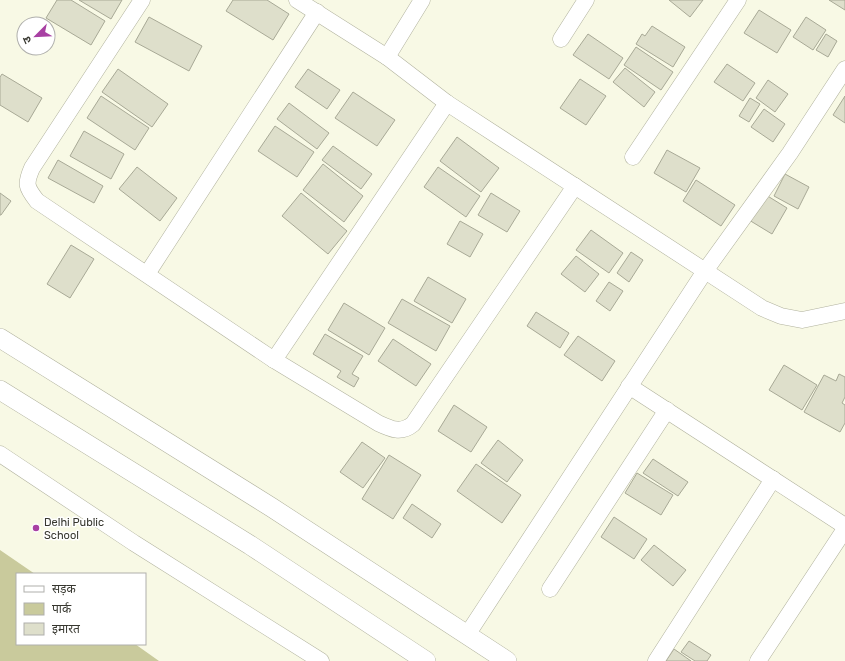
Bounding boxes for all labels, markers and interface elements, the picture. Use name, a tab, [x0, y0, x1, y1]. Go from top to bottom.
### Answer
north arrow	[16, 16, 56, 56]
text: उ	[20, 34, 35, 45]
place label: Delhi Public School	[44, 516, 104, 542]
marker: Delhi Public School	[31, 523, 41, 533]
legend	[16, 573, 146, 645]
text: सड़क	[52, 582, 77, 596]
text: पार्क	[52, 602, 72, 616]
text: इमारत	[52, 622, 81, 636]

